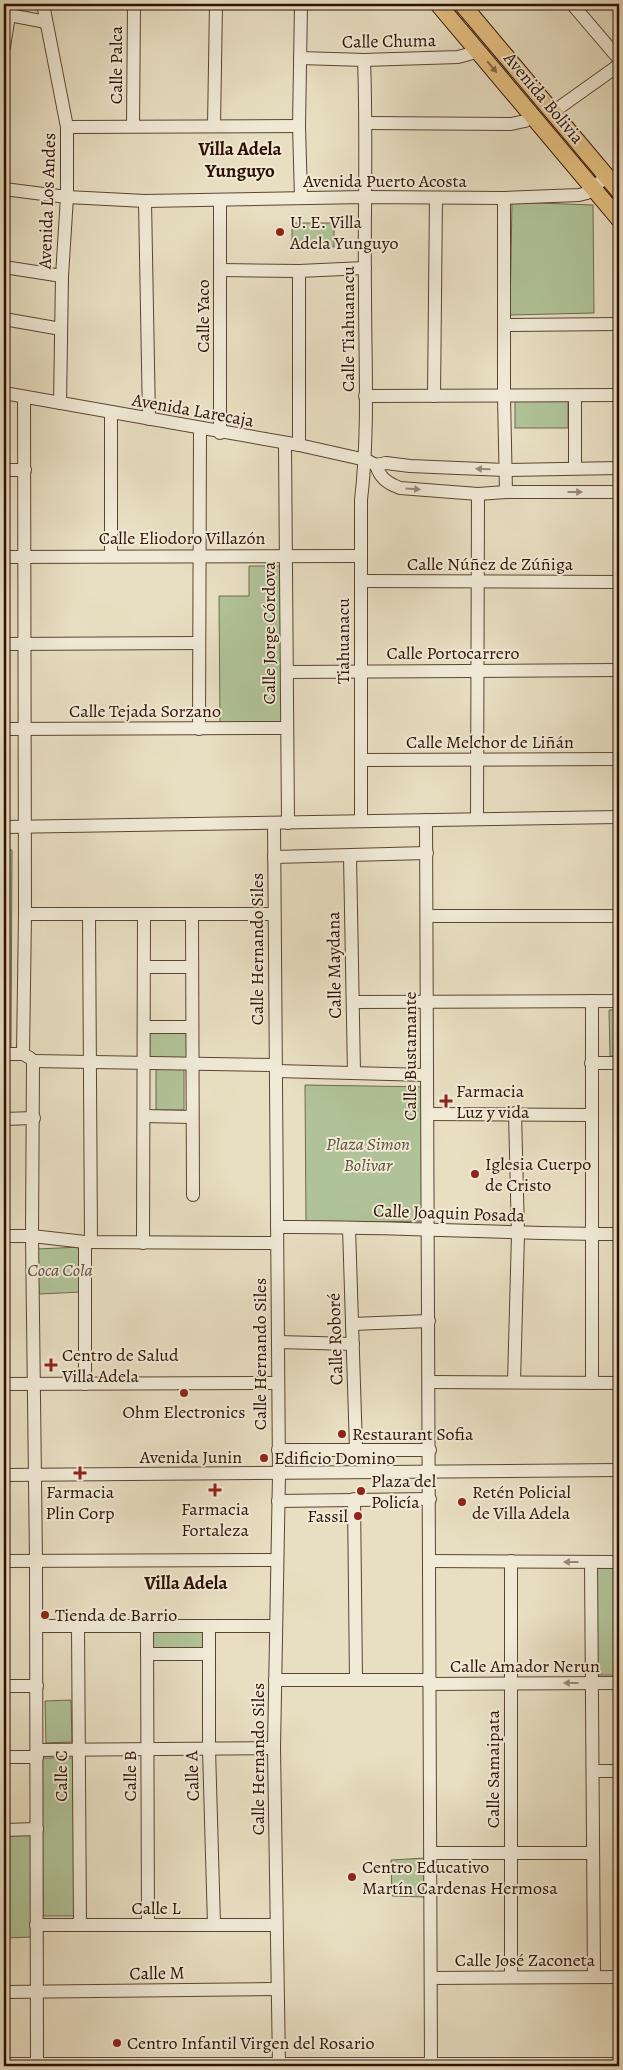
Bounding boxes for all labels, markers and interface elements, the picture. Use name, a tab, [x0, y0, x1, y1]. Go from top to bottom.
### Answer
street label: Calle Palca	[104, 25, 128, 104]
street label: Calle Chuma	[342, 28, 437, 54]
street label: Avenida Bolivia	[498, 46, 590, 149]
one-way arrow	[487, 61, 498, 74]
street label: Avenida Los Andes	[33, 132, 61, 271]
district label: Villa Adela Yunguyo	[197, 136, 283, 184]
street label: Avenida Puerto Acosta	[302, 169, 467, 193]
place label: U. E. Villa Adela Yunguyo	[289, 210, 399, 255]
marker: U. E. Villa Adela Yunguyo	[274, 226, 286, 238]
street label: Calle Tiahuanacu	[336, 266, 360, 392]
street label: Calle Yaco	[191, 279, 215, 353]
street label: Avenida Larecaja	[129, 387, 257, 433]
one-way arrow	[475, 465, 491, 473]
one-way arrow	[405, 486, 421, 494]
one-way arrow	[568, 488, 584, 496]
street label: Calle Eliodoro Villazón	[99, 526, 265, 550]
street label: Calle Núñez de Zúñiga	[407, 552, 574, 576]
street label: Calle Jorge Córdova	[257, 561, 281, 704]
street label: Tiahuanacu	[331, 598, 355, 684]
street label: Calle Portocarrero	[386, 641, 520, 665]
street label: Calle Tejada Sorzano	[69, 699, 221, 723]
street label: Calle Melchor de Liñán	[406, 730, 574, 754]
street label: Calle Hernando Siles	[245, 873, 269, 1025]
street label: Calle Maydana	[321, 911, 347, 1019]
street label: Calle Bustamante	[398, 991, 422, 1121]
place label: Farmacia Luz y vida	[456, 1079, 530, 1124]
marker: Farmacia Luz y vida	[440, 1095, 452, 1107]
park label: Plaza Simon Bolivar	[326, 1132, 410, 1177]
place label: Iglesia Cuerpo de Cristo	[485, 1152, 591, 1197]
marker: Iglesia Cuerpo de Cristo	[469, 1168, 481, 1180]
street label: Calle Joaquin Posada	[373, 1198, 526, 1228]
park label: Coca Cola	[27, 1258, 93, 1282]
street label: Calle Hernando Siles	[248, 1278, 272, 1430]
street label: Calle Roboré	[321, 1292, 349, 1386]
place label: Centro de Salud Villa Adela	[61, 1343, 179, 1388]
marker: Centro de Salud Villa Adela	[44, 1358, 58, 1372]
marker: Ohm Electronics	[178, 1387, 190, 1399]
place label: Ohm Electronics	[123, 1400, 245, 1424]
place label: Restaurant Sofia	[352, 1422, 474, 1446]
marker: Restaurant Sofia	[336, 1428, 348, 1440]
street label: Avenida Junin	[139, 1445, 242, 1469]
place label: Edificio Domino	[274, 1446, 395, 1470]
marker: Edificio Domino	[258, 1452, 270, 1464]
marker: Farmacia Plin Corp	[74, 1467, 86, 1479]
place label: Plaza del Policía	[371, 1469, 437, 1514]
place label: Farmacia Plin Corp	[45, 1480, 115, 1525]
place label: Retén Policial de Villa Adela	[472, 1480, 572, 1525]
marker: Farmacia Fortaleza	[209, 1484, 221, 1496]
marker: Plaza del Policía	[355, 1485, 367, 1497]
marker: Retén Policial de Villa Adela	[456, 1496, 468, 1508]
place label: Farmacia Fortaleza	[181, 1497, 250, 1542]
place label: Fassil	[307, 1504, 349, 1528]
marker: Fassil	[352, 1510, 364, 1522]
one-way arrow	[562, 1558, 578, 1566]
district label: Villa Adela	[143, 1570, 229, 1596]
place label: Tienda de Barrio	[55, 1603, 177, 1627]
marker: Tienda de Barrio	[39, 1609, 51, 1621]
street label: Calle Amador Nerun	[450, 1654, 600, 1678]
one-way arrow	[562, 1679, 578, 1687]
street label: Calle Hernando Siles	[246, 1683, 270, 1835]
street label: Calle Samaipata	[481, 1709, 505, 1828]
street label: Calle C	[49, 1750, 73, 1802]
street label: Calle A	[179, 1750, 205, 1802]
street label: Calle B	[118, 1751, 142, 1801]
place label: Centro Educativo Martín Cardenas Hermosa	[362, 1855, 558, 1900]
marker: Centro Educativo Martín Cardenas Hermosa	[346, 1871, 358, 1883]
street label: Calle L	[131, 1896, 181, 1920]
street label: Calle José Zaconeta	[455, 1948, 596, 1972]
street label: Calle M	[129, 1961, 185, 1985]
place label: Centro Infantil Virgen del Rosario	[127, 2031, 375, 2055]
marker: Centro Infantil Virgen del Rosario	[111, 2037, 123, 2049]

